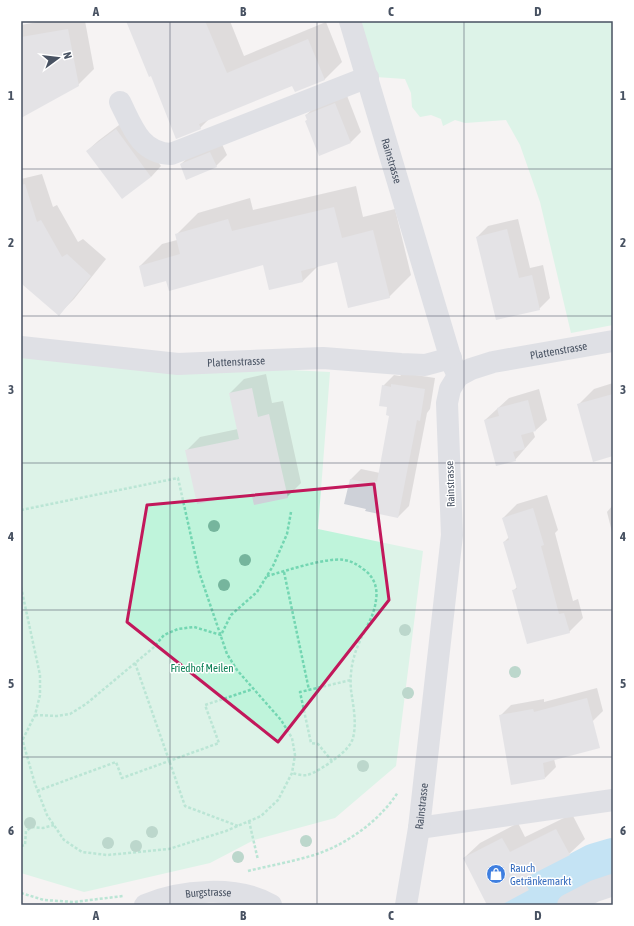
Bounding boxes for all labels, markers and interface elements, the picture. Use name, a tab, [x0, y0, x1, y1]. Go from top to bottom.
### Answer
text: A	[92, 4, 100, 19]
text: B	[240, 4, 247, 19]
text: C	[388, 4, 394, 19]
text: D	[534, 4, 542, 19]
north arrow	[38, 38, 78, 78]
text: N	[61, 51, 74, 60]
text: 1	[8, 88, 14, 103]
text: 1	[620, 88, 626, 103]
street label: Rainstrasse	[379, 137, 404, 185]
text: 2	[8, 235, 14, 250]
text: 2	[620, 235, 626, 250]
street label: Plattenstrasse	[529, 340, 588, 361]
street label: Plattenstrasse	[207, 354, 265, 369]
text: 3	[8, 382, 14, 397]
text: 3	[620, 382, 626, 397]
street label: Rainstrasse	[443, 461, 457, 507]
text: 4	[7, 529, 14, 544]
text: 4	[619, 529, 626, 544]
park label: Friedhof Meilen	[170, 662, 234, 674]
text: 5	[8, 676, 14, 691]
text: 5	[620, 676, 626, 691]
street label: Rainstrasse	[413, 782, 430, 830]
text: 6	[8, 823, 14, 838]
text: 6	[620, 823, 626, 838]
place label: Rauch Getränkemarkt	[510, 862, 571, 887]
shop icon: Rauch Getränkemarkt	[485, 863, 507, 885]
street label: Burgstrasse	[184, 886, 232, 900]
text: A	[92, 908, 100, 923]
text: B	[240, 908, 247, 923]
text: C	[388, 908, 394, 923]
text: D	[534, 908, 542, 923]

